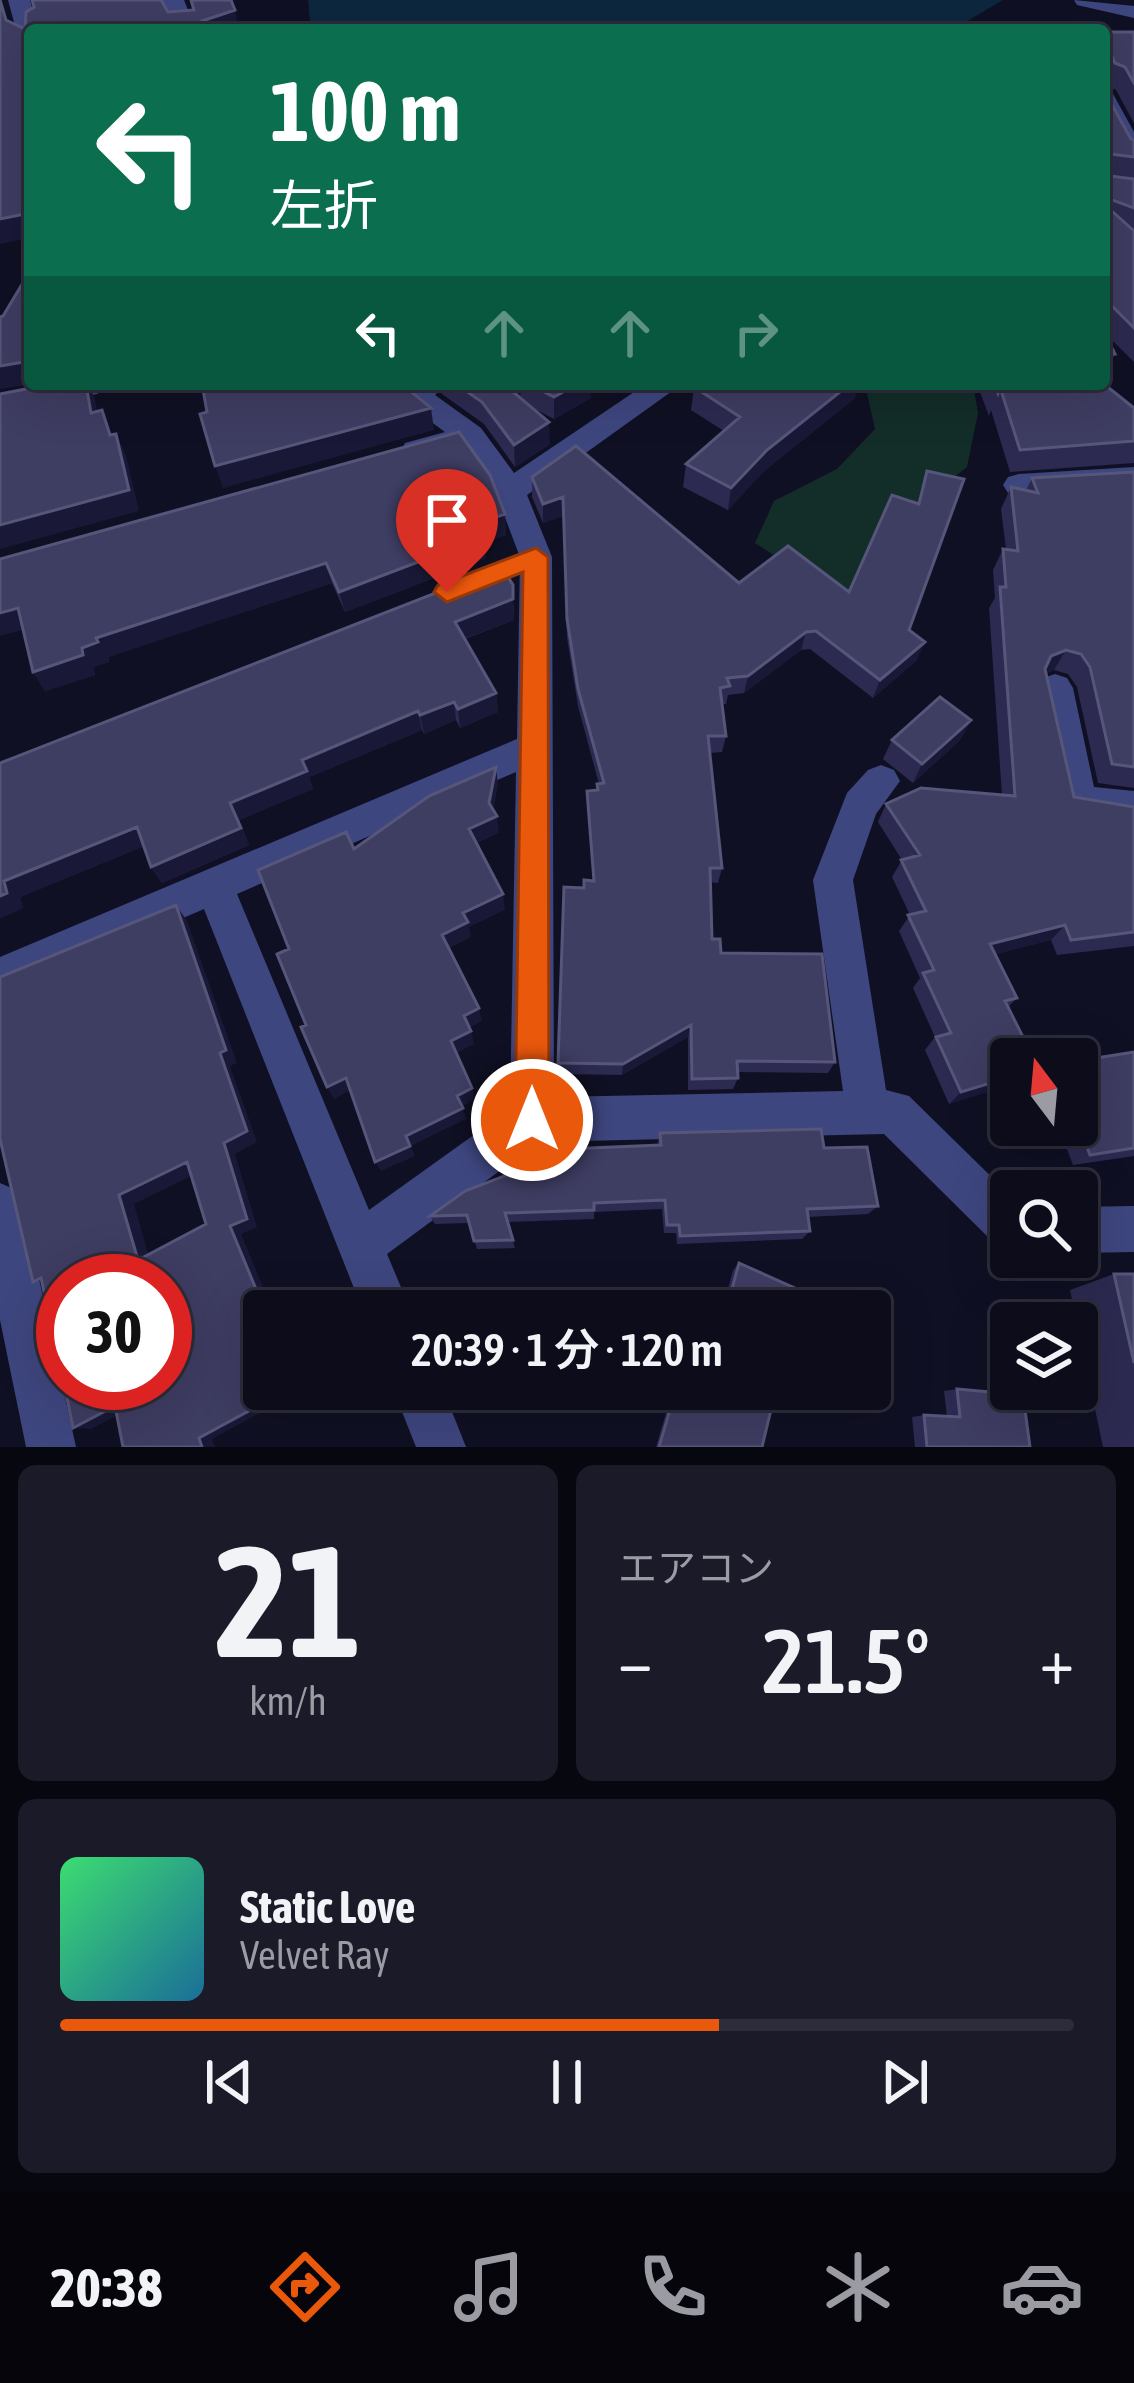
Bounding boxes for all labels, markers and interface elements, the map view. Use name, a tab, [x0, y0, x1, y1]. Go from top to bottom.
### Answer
text: 100 m	[270, 63, 460, 159]
icon: left	[72, 72, 228, 228]
text: 左折	[270, 175, 378, 236]
icon: left	[345, 300, 411, 366]
icon: ahead	[471, 300, 537, 366]
icon: ahead	[597, 300, 663, 366]
icon: right	[723, 300, 789, 366]
pin	[396, 469, 498, 592]
icon: arrive	[414, 487, 480, 553]
north arrow	[990, 1038, 1098, 1146]
map controls	[990, 1038, 1098, 1410]
position arrow	[469, 1057, 595, 1183]
button: search	[990, 1170, 1098, 1278]
speed limit sign: 30	[36, 1254, 192, 1410]
button: layers	[990, 1302, 1098, 1410]
text: 20:39 · 1 分 · 120 m	[411, 1324, 723, 1376]
text: 21	[215, 1511, 361, 1690]
text: エアコン	[618, 1546, 774, 1590]
text: 21.5°	[762, 1609, 930, 1712]
text: −	[618, 1622, 652, 1698]
text: +	[1040, 1622, 1074, 1698]
text: km/h	[249, 1679, 327, 1723]
text: Static Love	[240, 1881, 416, 1933]
text: Velvet Ray	[240, 1933, 389, 1977]
icon: previous	[196, 2049, 262, 2115]
icon: pause	[534, 2049, 600, 2115]
icon: next	[872, 2049, 938, 2115]
icon: directions	[263, 2245, 347, 2329]
icon: music	[447, 2245, 531, 2329]
icon: phone	[631, 2245, 715, 2329]
icon: climate	[816, 2245, 900, 2329]
icon: car	[1000, 2245, 1084, 2329]
text: 20:38	[50, 2257, 162, 2318]

